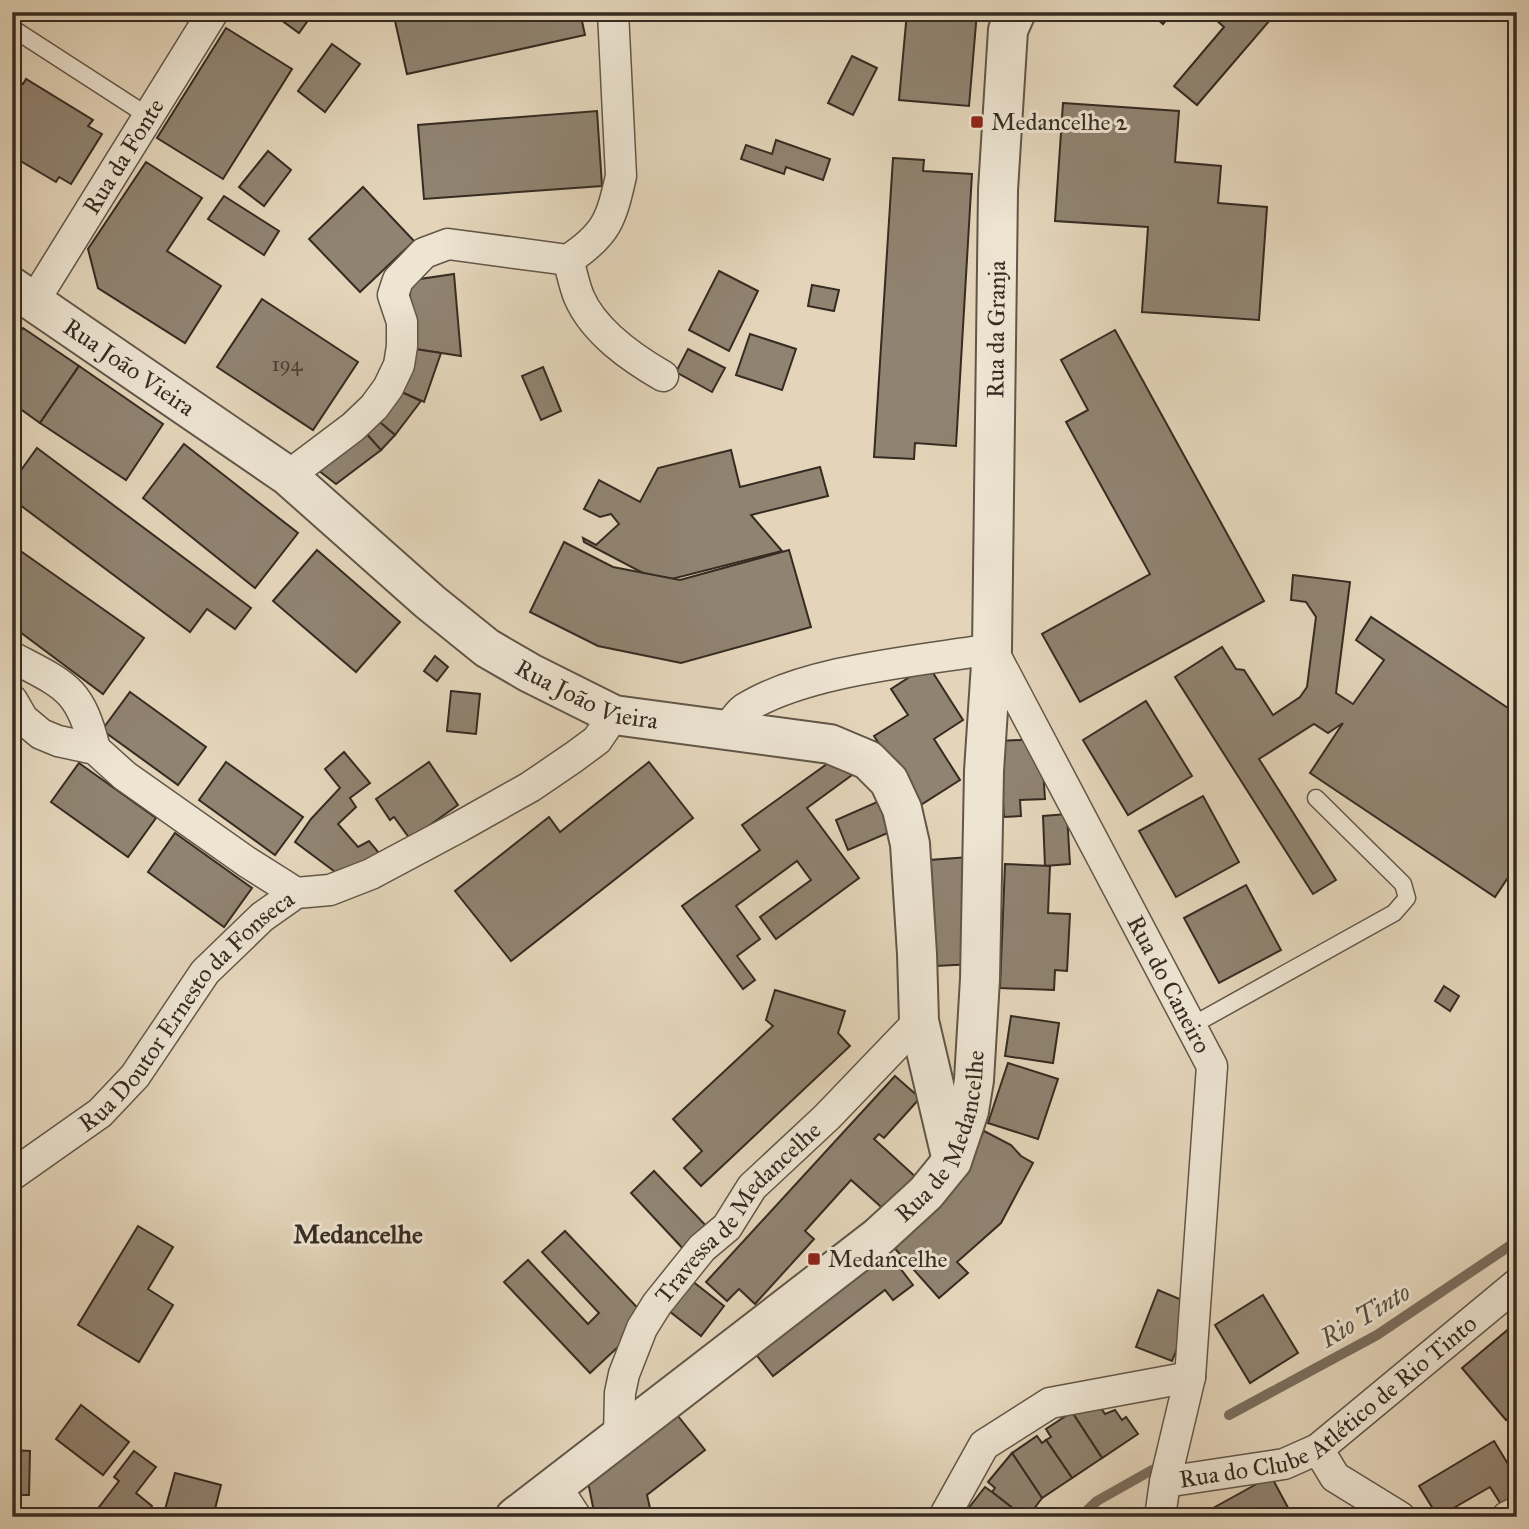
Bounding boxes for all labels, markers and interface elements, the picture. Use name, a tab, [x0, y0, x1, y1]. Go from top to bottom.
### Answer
street label: Rua da Fonte	[76, 93, 171, 220]
place label: Medancelhe 2	[991, 107, 1128, 137]
marker: Medancelhe 2	[969, 114, 985, 130]
street label: Rua da Granja	[980, 260, 1012, 399]
street label: Rua João Vieira	[58, 312, 201, 423]
house number: 194	[271, 351, 304, 377]
street label: Rua João Vieira	[510, 653, 661, 736]
street label: Rua Doutor Ernesto da Fonseca	[73, 883, 301, 1138]
street label: Rua do Caneiro	[1120, 910, 1218, 1058]
street label: Rua de Medancelhe	[889, 1049, 991, 1229]
street label: Travessa de Medancelhe	[648, 1115, 827, 1309]
district label: Medancelhe	[293, 1218, 423, 1250]
place label: Medancelhe	[828, 1244, 948, 1274]
marker: Medancelhe	[806, 1251, 822, 1267]
water label: Rio Tinto	[1313, 1276, 1416, 1355]
street label: Rua do Clube Atlético de Rio Tinto	[1177, 1309, 1483, 1495]

